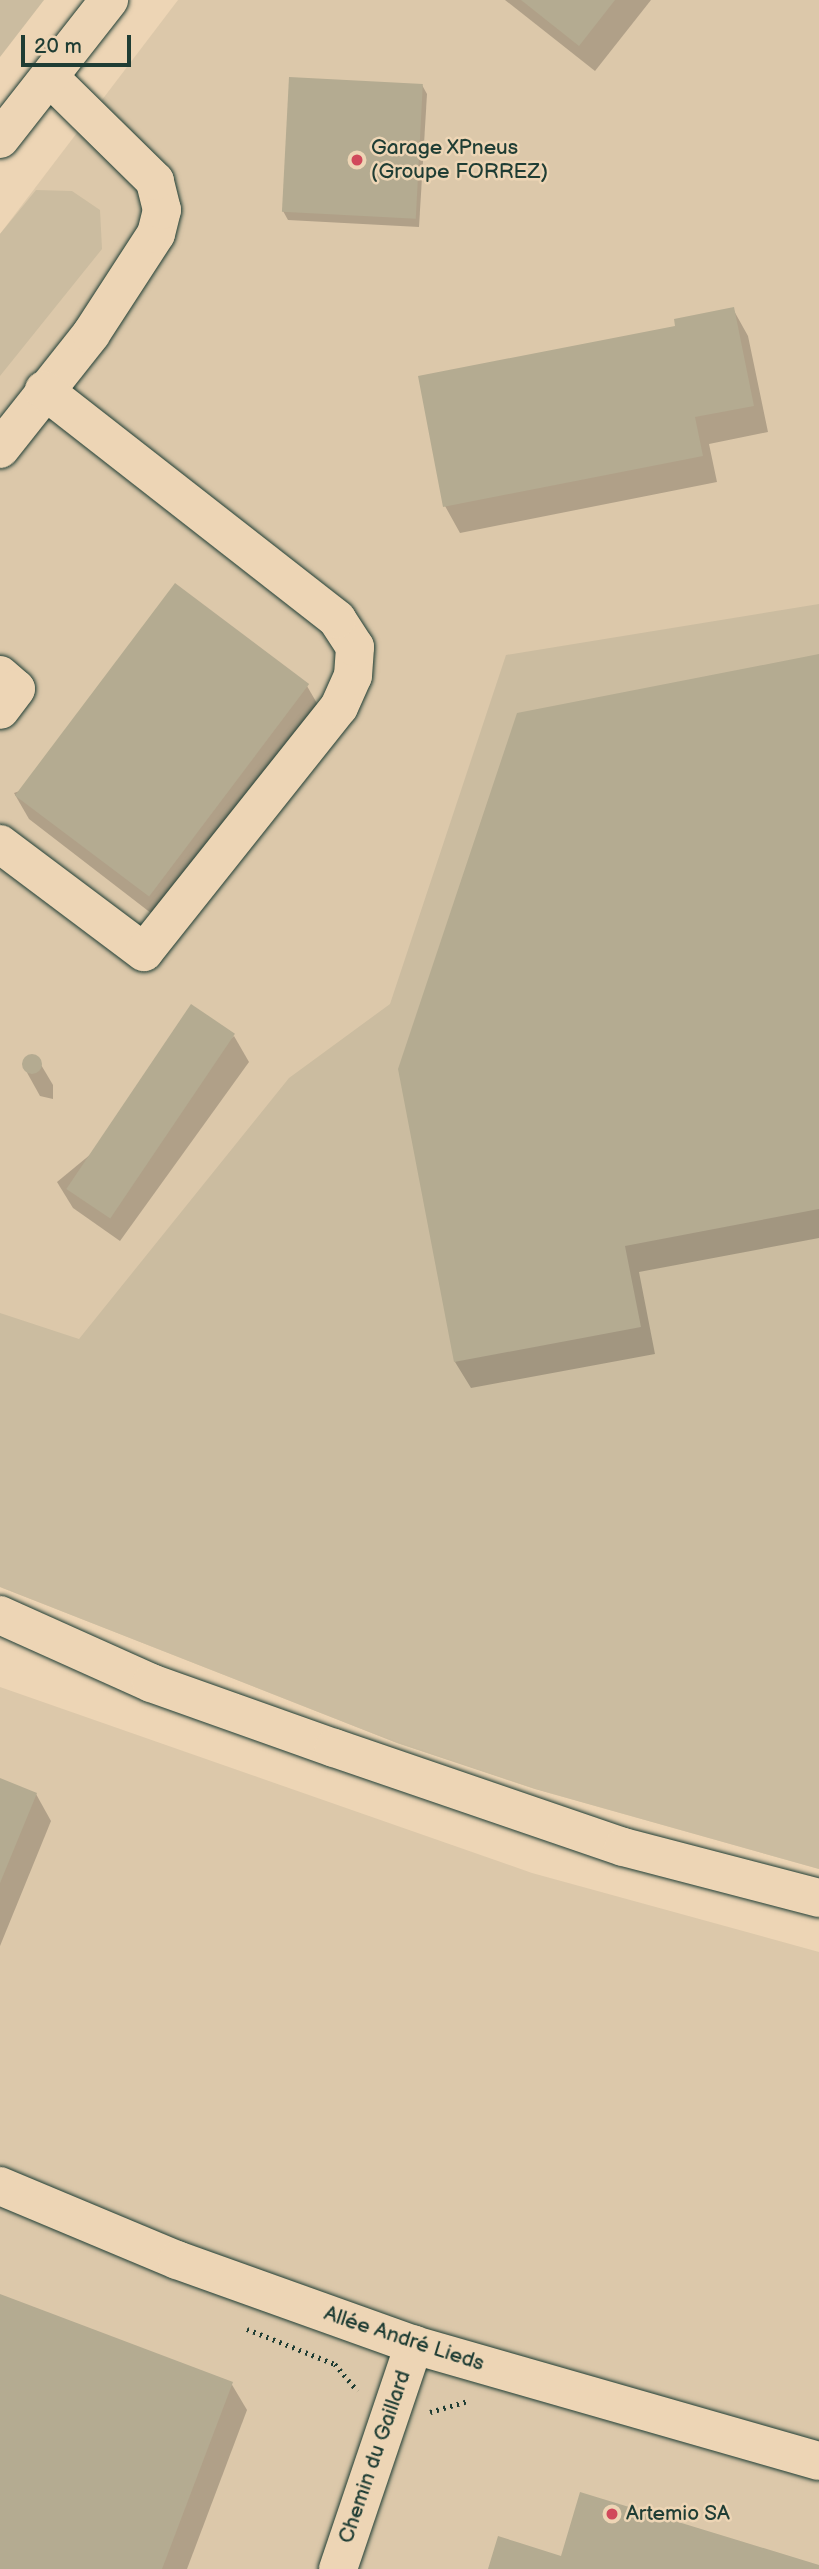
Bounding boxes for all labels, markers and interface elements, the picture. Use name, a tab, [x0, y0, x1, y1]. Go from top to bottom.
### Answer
scale bar	[24, 21, 135, 65]
text: 20 m	[34, 34, 82, 59]
place label: Garage XPneus (Groupe FORREZ)	[371, 135, 548, 185]
marker: Garage XPneus (Groupe FORREZ)	[349, 152, 365, 168]
street label: Allée André Lieds	[321, 2301, 487, 2377]
street label: Chemin du Gaillard	[334, 2367, 416, 2547]
place label: Artemio SA	[626, 2501, 730, 2527]
marker: Artemio SA	[604, 2506, 620, 2522]

